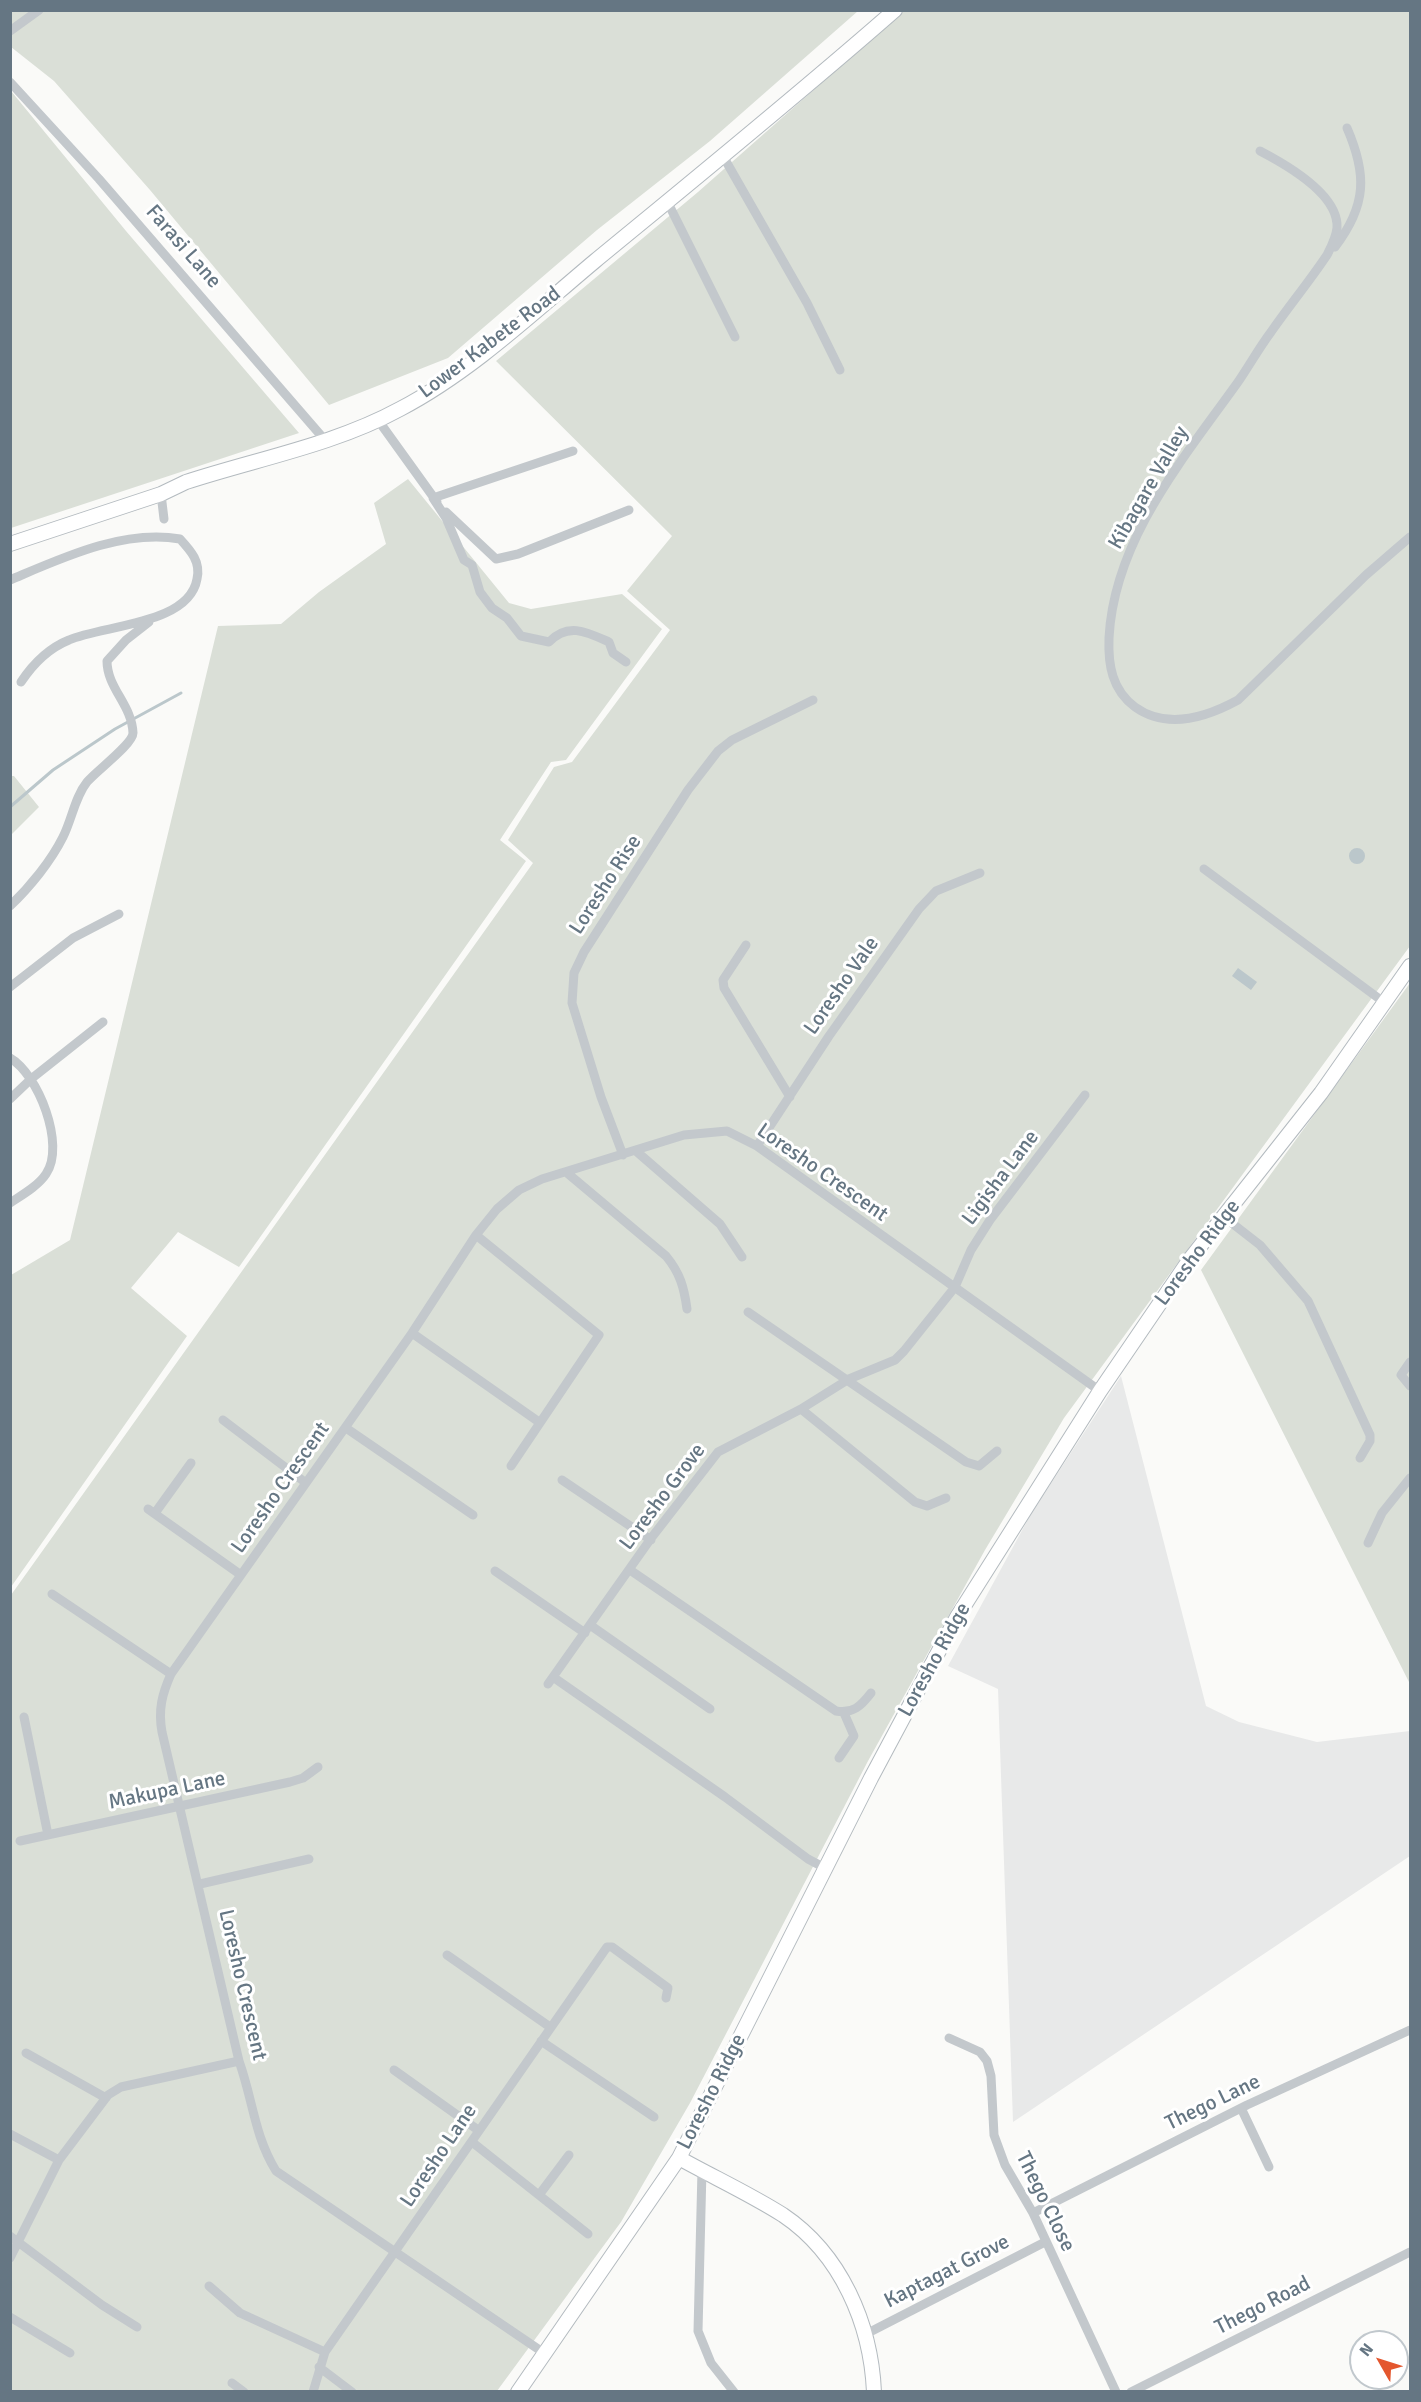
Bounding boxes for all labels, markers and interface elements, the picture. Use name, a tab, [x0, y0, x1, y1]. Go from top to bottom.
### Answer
street label: Farasi Lane	[140, 200, 226, 294]
street label: Lower Kabete Road	[414, 282, 566, 404]
street label: Kibagare Valley	[1104, 422, 1194, 554]
street label: Loresho Rise	[565, 831, 647, 939]
street label: Loresho Vale	[799, 932, 885, 1040]
street label: Loresho Crescent	[752, 1118, 892, 1228]
street label: Ligisha Lane	[957, 1126, 1045, 1230]
street label: Loresho Ridge	[1150, 1195, 1246, 1311]
street label: Loresho Crescent	[226, 1418, 336, 1558]
street label: Loresho Grove	[615, 1439, 711, 1555]
street label: Loresho Ridge	[893, 1599, 977, 1721]
street label: Makupa Lane	[106, 1766, 228, 1816]
street label: Loresho Crescent	[212, 1907, 272, 2063]
street label: Loresho Ridge	[672, 2030, 752, 2154]
street label: Thego Lane	[1162, 2069, 1264, 2137]
street label: Loresho Lane	[395, 2100, 483, 2212]
street label: Thego Close	[1010, 2148, 1080, 2256]
street label: Kaptagat Grove	[880, 2230, 1014, 2314]
street label: Thego Road	[1211, 2271, 1315, 2341]
north arrow	[1349, 2330, 1409, 2390]
text: N	[1355, 2339, 1378, 2361]

